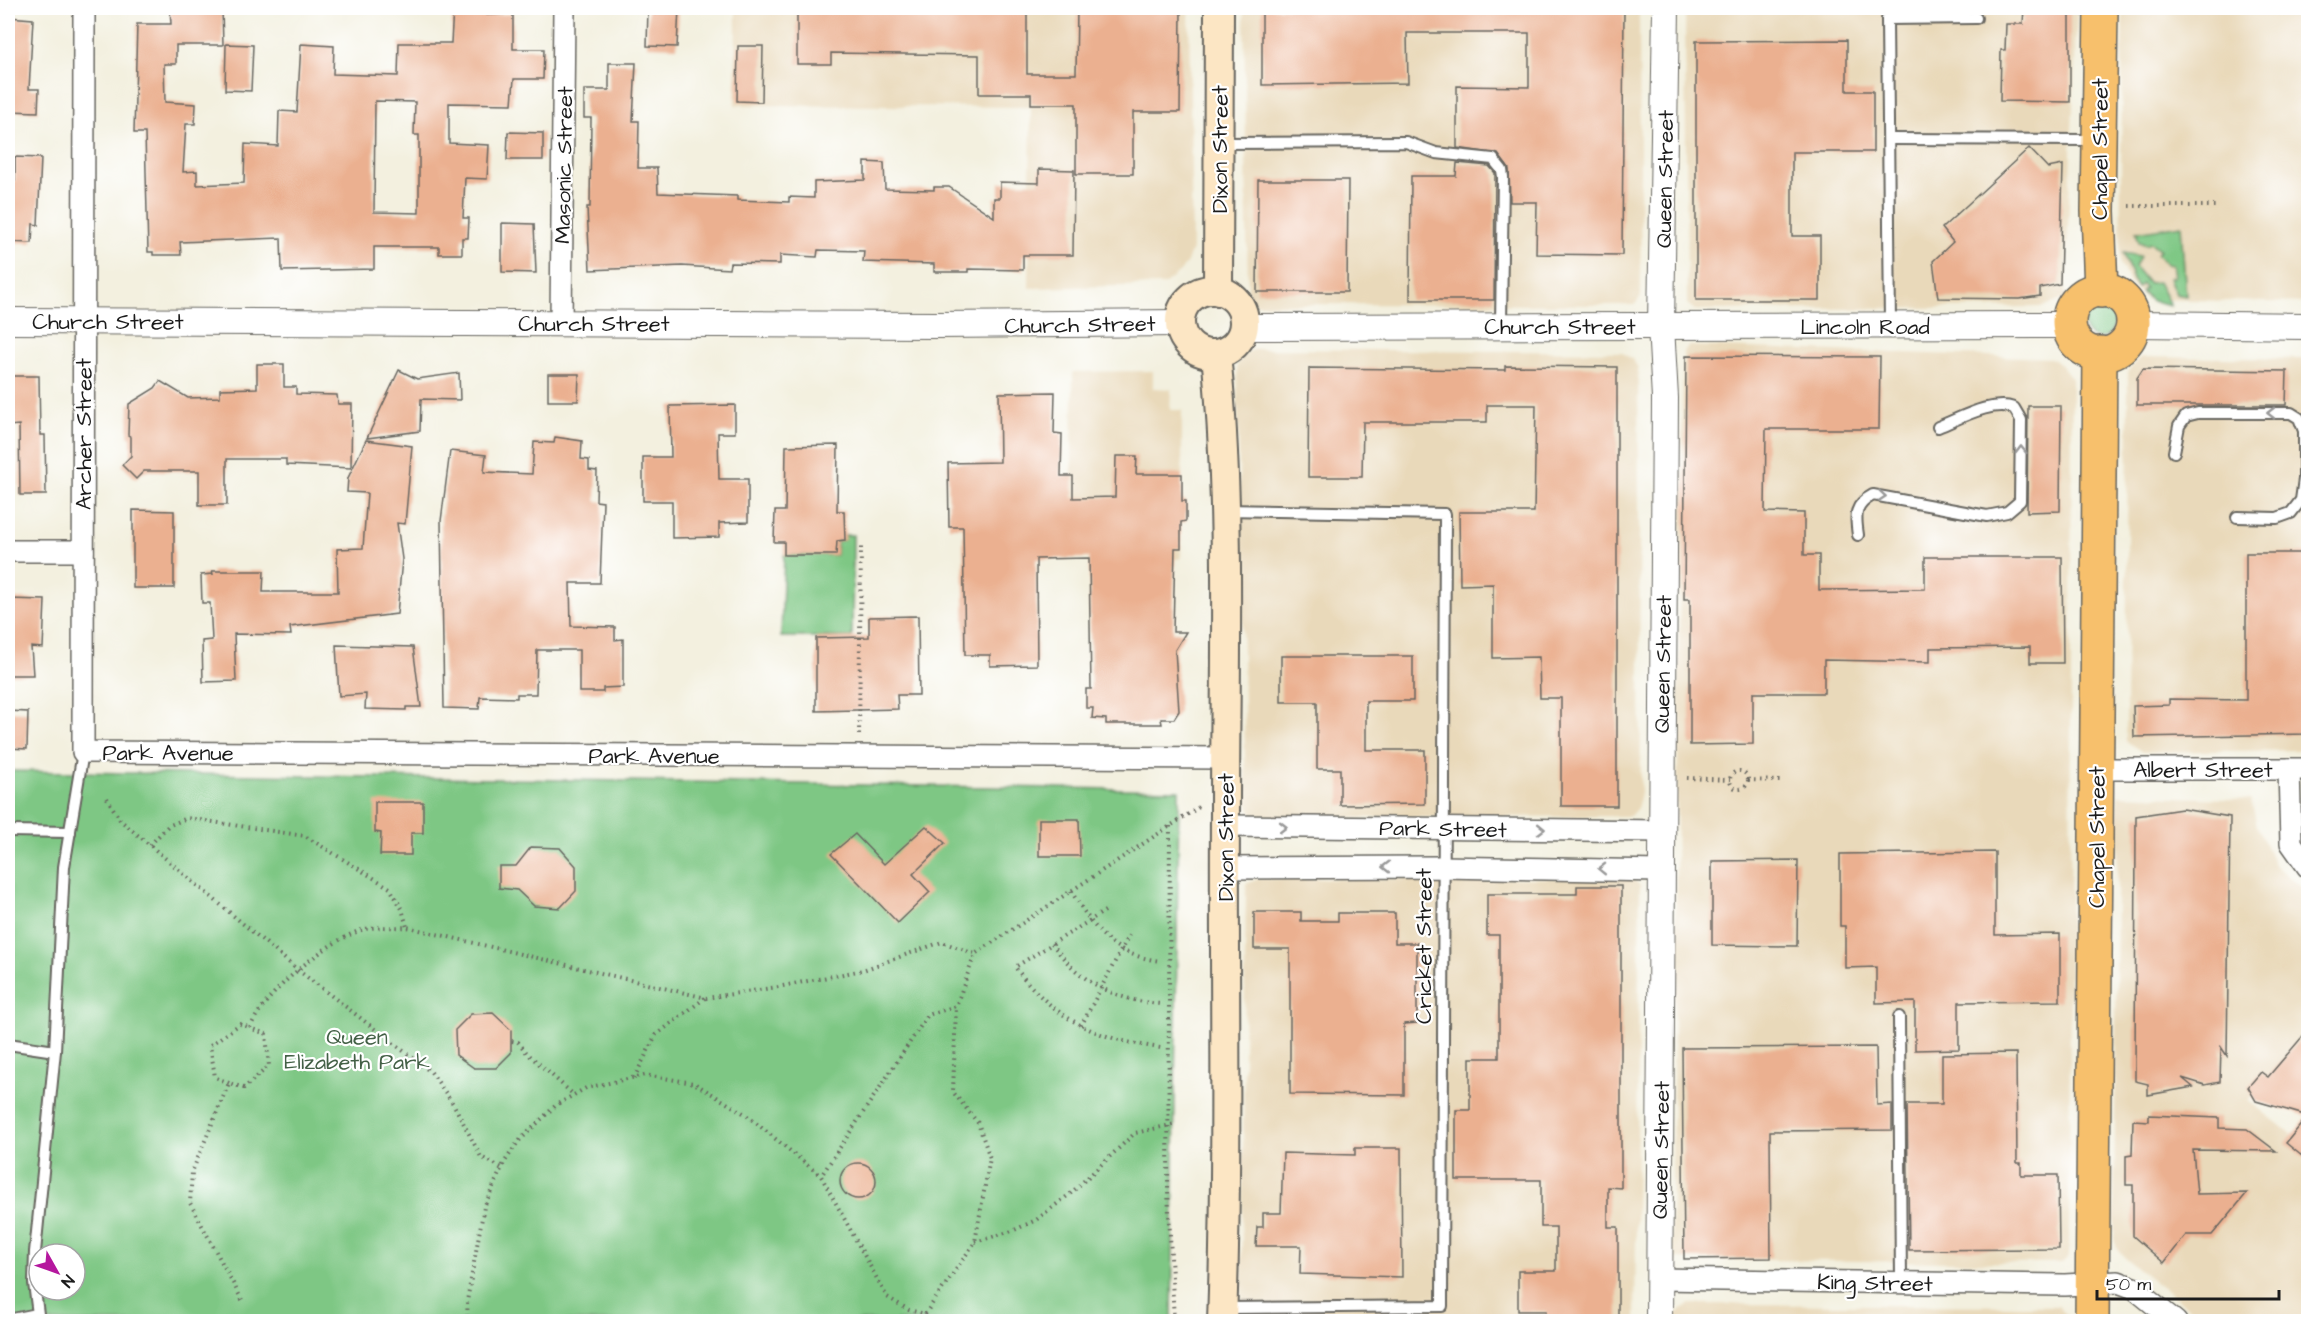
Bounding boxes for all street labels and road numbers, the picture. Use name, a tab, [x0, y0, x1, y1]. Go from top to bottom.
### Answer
street label: Chapel Street	[2085, 78, 2116, 220]
street label: Dixon Street	[1205, 85, 1236, 213]
street label: Masonic Street	[548, 86, 581, 244]
street label: Queen Street	[1649, 109, 1682, 248]
street label: Church Street	[32, 307, 184, 338]
street label: Church Street	[518, 309, 670, 340]
street label: Church Street	[1004, 309, 1156, 342]
street label: Church Street	[1484, 312, 1636, 343]
street label: Lincoln Road	[1800, 312, 1930, 343]
street label: Archer Street	[69, 358, 100, 510]
street label: Queen Street	[1647, 594, 1680, 733]
street label: Park Avenue	[102, 738, 234, 769]
street label: Park Avenue	[588, 741, 720, 772]
street label: Albert Street	[2133, 755, 2273, 786]
street label: Chapel Street	[2082, 766, 2113, 908]
street label: Dixon Street	[1211, 773, 1242, 901]
street label: Park Street	[1379, 813, 1507, 846]
street label: Cricket Street	[1409, 868, 1440, 1024]
street label: Queen Street	[1645, 1080, 1678, 1219]
street label: King Street	[1817, 1267, 1933, 1301]

